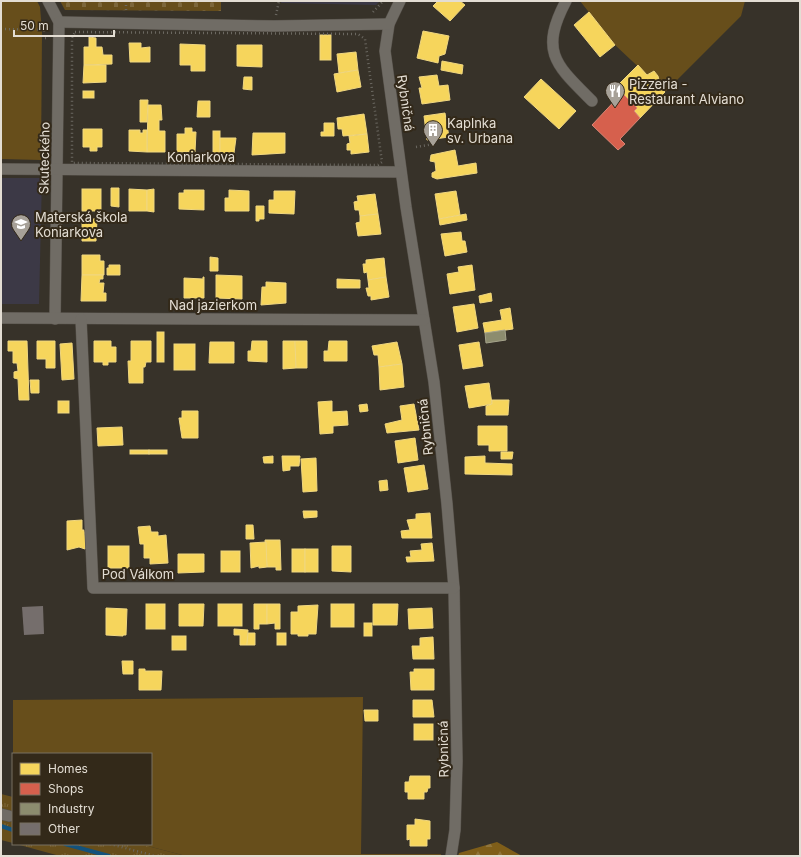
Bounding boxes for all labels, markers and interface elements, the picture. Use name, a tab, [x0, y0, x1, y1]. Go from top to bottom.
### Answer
scale bar	[14, 12, 114, 38]
text: 50 m	[20, 18, 49, 33]
street label: Rybničná	[394, 74, 418, 132]
place label: Pizzeria - Restaurant Alviano	[629, 76, 744, 107]
restaurant icon: Pizzeria - Restaurant Alviano	[604, 80, 626, 108]
place label: Kaplnka sv. Urbana	[447, 115, 513, 146]
building icon: Kaplnka sv. Urbana	[422, 119, 444, 147]
street label: Skuteckého	[35, 122, 53, 194]
street label: Koniarkova	[167, 149, 235, 165]
place label: Materská škola Koniarkova	[35, 209, 128, 240]
school or university icon: Materská škola Koniarkova	[10, 213, 32, 241]
street label: Nad jazierkom	[169, 297, 257, 313]
street label: Rybničná	[414, 398, 436, 456]
street label: Pod Válkom	[102, 566, 174, 582]
street label: Rybničná	[435, 720, 451, 778]
legend	[12, 753, 152, 845]
text: Homes	[48, 761, 88, 776]
text: Shops	[48, 781, 84, 796]
text: Industry	[48, 801, 95, 816]
text: Other	[48, 821, 80, 836]

